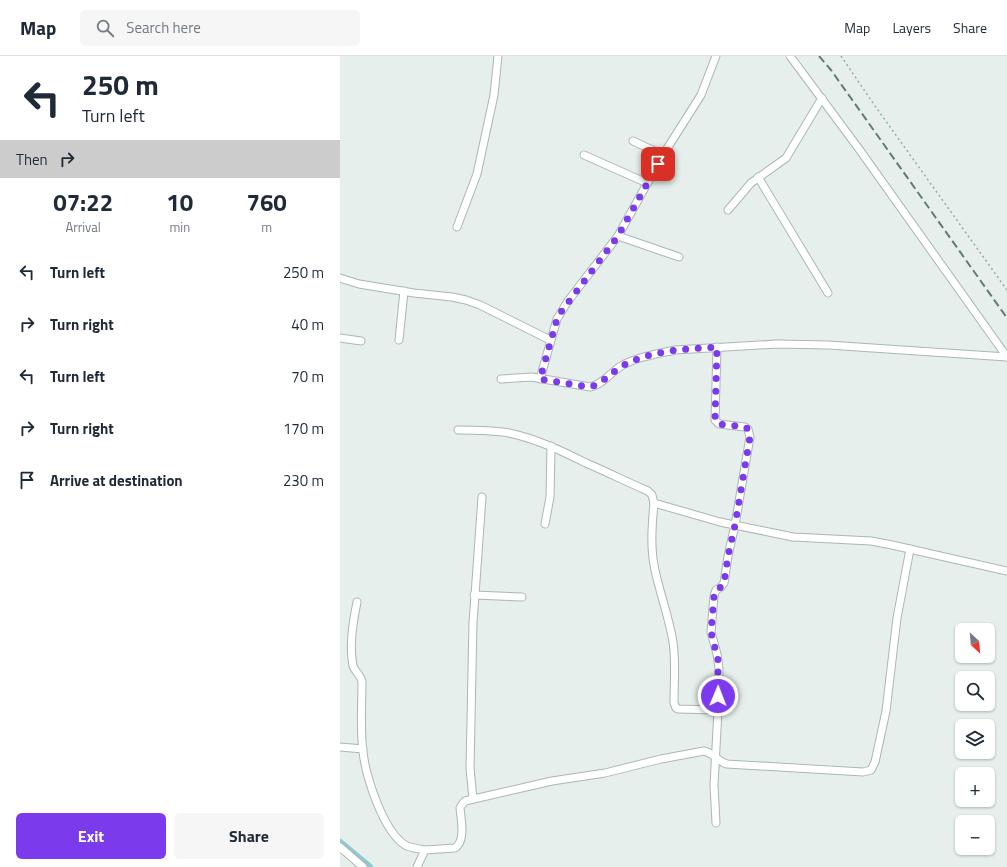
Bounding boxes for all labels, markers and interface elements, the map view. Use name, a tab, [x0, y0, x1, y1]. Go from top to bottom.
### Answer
search box	[80, 10, 360, 46]
text: Map	[20, 13, 56, 42]
text: Search here	[126, 16, 201, 39]
icon: search	[94, 17, 116, 39]
text: Map	[844, 17, 870, 38]
text: Layers	[892, 17, 931, 38]
text: Share	[953, 17, 987, 38]
text: 250 m	[82, 63, 159, 106]
icon: left	[16, 72, 68, 124]
text: Turn left	[82, 102, 145, 129]
pin	[641, 147, 675, 181]
text: Then	[16, 148, 48, 171]
icon: right	[56, 148, 78, 170]
icon: arrive	[647, 153, 669, 175]
text: 07:22	[53, 184, 113, 220]
text: 10	[166, 184, 193, 220]
text: 760	[246, 184, 287, 220]
text: Arrival	[66, 217, 101, 237]
text: min	[169, 217, 190, 237]
text: m	[261, 217, 272, 237]
icon: left	[16, 261, 38, 283]
text: Turn left	[50, 261, 105, 284]
text: 250 m	[283, 261, 324, 284]
icon: right	[16, 313, 38, 335]
text: Turn right	[50, 313, 114, 336]
text: 40 m	[291, 313, 324, 336]
icon: left	[16, 365, 38, 387]
text: Turn left	[50, 365, 105, 388]
text: 70 m	[291, 365, 324, 388]
icon: right	[16, 417, 38, 439]
text: Turn right	[50, 417, 114, 440]
text: 170 m	[283, 417, 324, 440]
icon: arrive	[16, 469, 38, 491]
text: Arrive at destination	[50, 469, 183, 492]
text: 230 m	[283, 469, 324, 492]
north arrow	[955, 623, 995, 663]
map controls	[955, 623, 995, 855]
button: search	[955, 671, 995, 711]
position arrow	[697, 675, 739, 717]
button: layers	[955, 719, 995, 759]
button: +	[955, 767, 995, 807]
button: Exit	[16, 813, 166, 859]
button: Share	[174, 813, 324, 859]
button: −	[955, 815, 995, 855]

